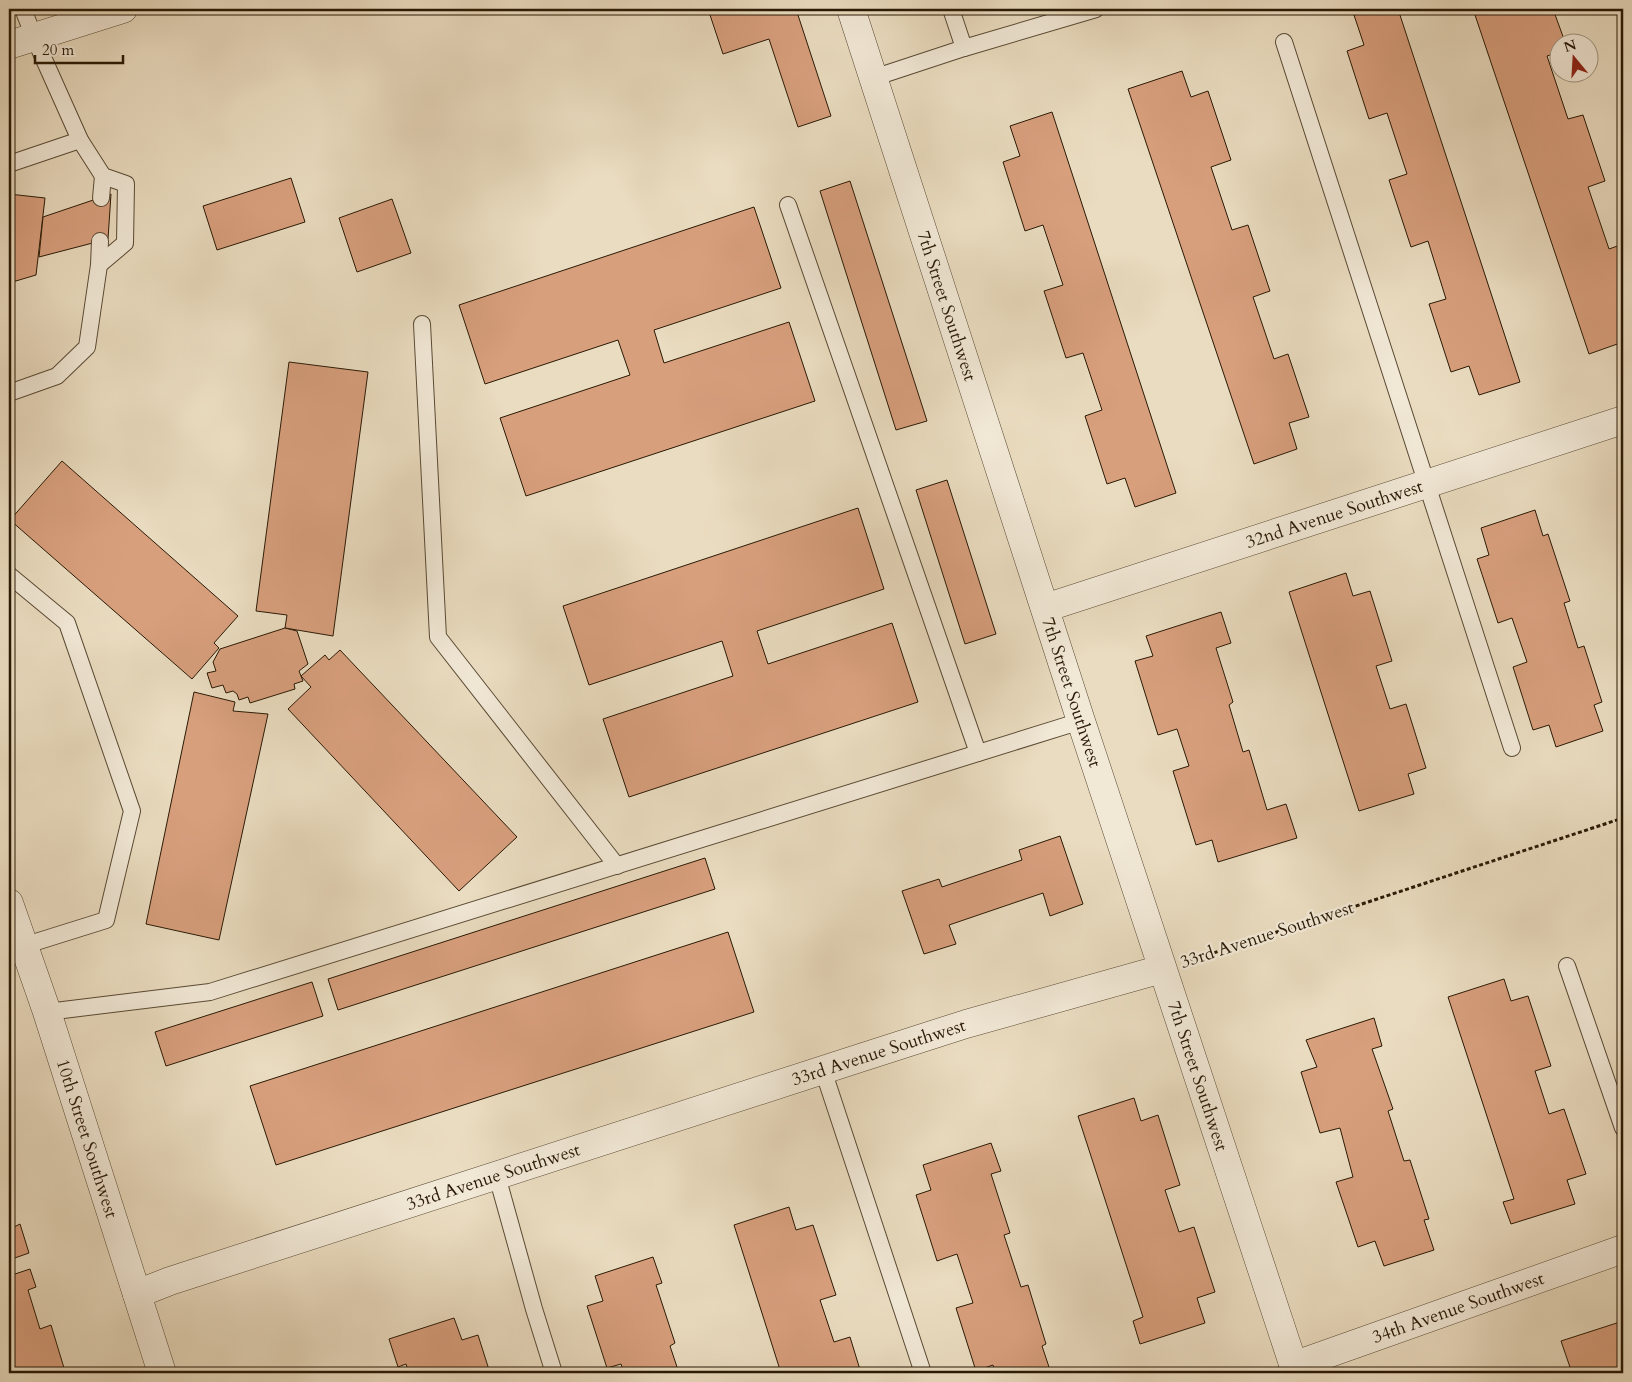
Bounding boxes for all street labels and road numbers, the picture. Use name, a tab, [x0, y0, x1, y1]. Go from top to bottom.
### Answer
street label: 7th Street Southwest	[911, 228, 983, 384]
street label: 32nd Avenue Southwest	[1242, 473, 1426, 554]
street label: 7th Street Southwest	[1036, 614, 1108, 771]
street label: 33rd Avenue Southwest	[1177, 895, 1357, 975]
street label: 7th Street Southwest	[1162, 998, 1235, 1154]
street label: 33rd Avenue Southwest	[788, 1012, 969, 1092]
street label: 10th Street Southwest	[50, 1056, 124, 1221]
street label: 33rd Avenue Southwest	[403, 1137, 583, 1216]
street label: 34th Avenue Southwest	[1369, 1265, 1548, 1350]

